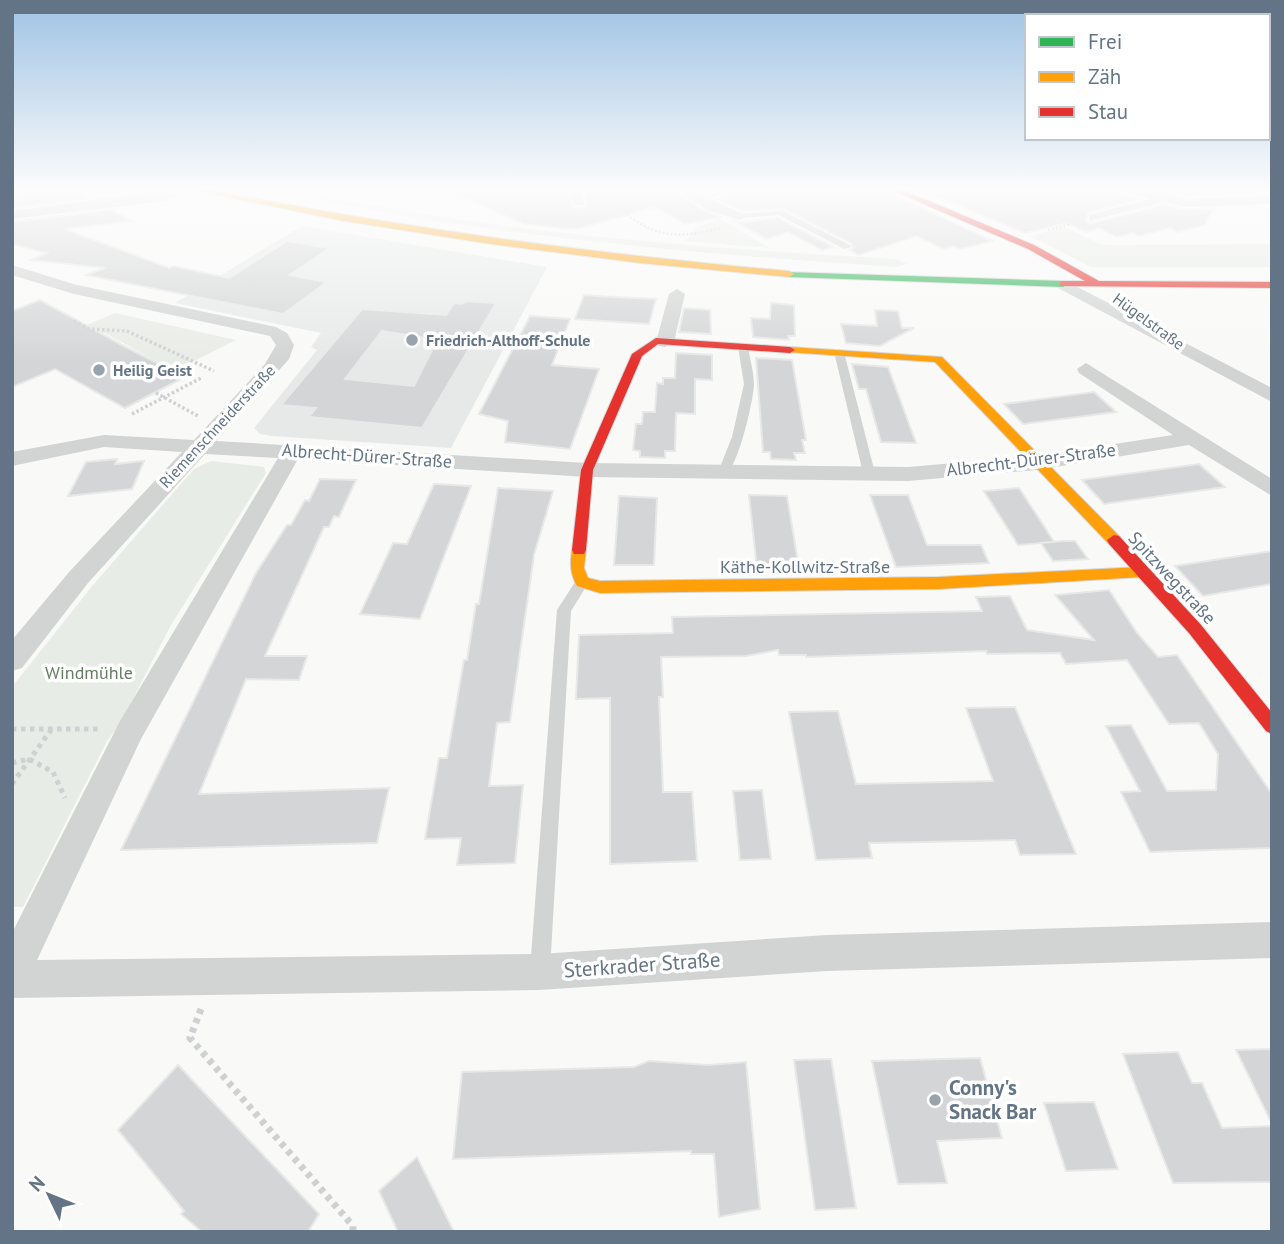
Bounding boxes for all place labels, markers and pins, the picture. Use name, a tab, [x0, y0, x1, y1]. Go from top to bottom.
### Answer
place label: Friedrich-Althoff-Schule	[426, 330, 590, 350]
marker: Friedrich-Althoff-Schule	[404, 332, 420, 348]
place label: Heilig Geist	[113, 360, 192, 380]
marker: Heilig Geist	[91, 362, 107, 378]
place label: Conny's Snack Bar	[949, 1074, 1037, 1125]
marker: Conny's Snack Bar	[927, 1092, 943, 1108]

